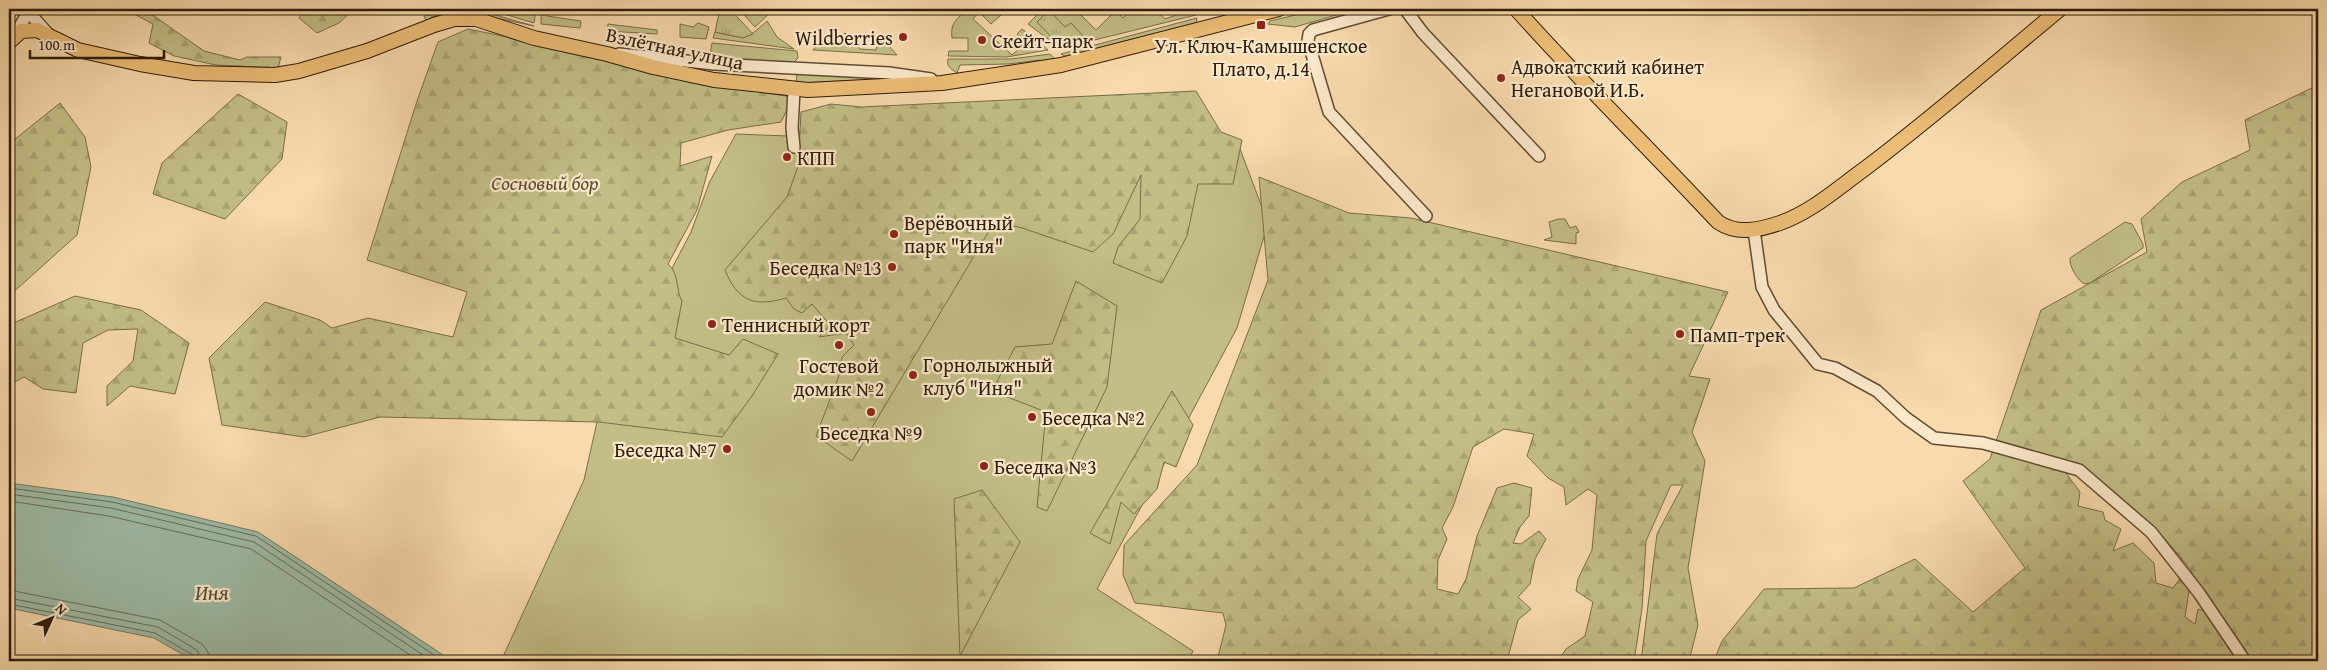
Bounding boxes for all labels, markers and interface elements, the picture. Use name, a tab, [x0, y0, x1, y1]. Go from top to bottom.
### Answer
street label: Взлётная улица	[604, 19, 747, 77]
marker: Ул. Ключ-Камышенское Плато, д.14	[1255, 19, 1267, 31]
place label: Wildberries	[795, 23, 893, 52]
place label: Скейт-парк	[992, 26, 1094, 55]
scale bar	[30, 28, 164, 60]
marker: Wildberries	[897, 31, 909, 43]
place label: Ул. Ключ-Камышенское Плато, д.14	[1155, 31, 1367, 83]
text: 100 m	[38, 34, 76, 55]
marker: Скейт-парк	[976, 34, 988, 46]
place label: Адвокатский кабинет Негановой И.Б.	[1511, 52, 1704, 104]
marker: Адвокатский кабинет Негановой И.Б.	[1495, 72, 1507, 84]
place label: КПП	[797, 143, 835, 172]
marker: КПП	[781, 151, 793, 163]
park label: Сосновый бор	[491, 168, 599, 197]
place label: Верёвочный парк "Иня"	[904, 208, 1013, 260]
marker: Верёвочный парк "Иня"	[888, 228, 900, 240]
place label: Беседка №13	[770, 253, 882, 282]
marker: Беседка №13	[886, 261, 898, 273]
place label: Теннисный корт	[722, 310, 870, 339]
marker: Теннисный корт	[706, 318, 718, 330]
place label: Памп-трек	[1690, 320, 1786, 349]
marker: Памп-трек	[1674, 328, 1686, 340]
marker: Гостевой домик №2	[833, 339, 845, 351]
place label: Горнолыжный клуб "Иня"	[923, 350, 1053, 402]
place label: Гостевой домик №2	[794, 351, 884, 403]
marker: Горнолыжный клуб "Иня"	[907, 369, 919, 381]
place label: Беседка №2	[1042, 403, 1145, 432]
marker: Беседка №9	[865, 406, 877, 418]
marker: Беседка №2	[1026, 411, 1038, 423]
place label: Беседка №9	[820, 418, 922, 447]
place label: Беседка №7	[614, 435, 717, 464]
marker: Беседка №7	[721, 443, 733, 455]
place label: Беседка №3	[994, 452, 1097, 481]
marker: Беседка №3	[978, 460, 990, 472]
water label: Иня	[195, 577, 229, 608]
north arrow	[28, 592, 78, 642]
text: N	[51, 599, 72, 620]

